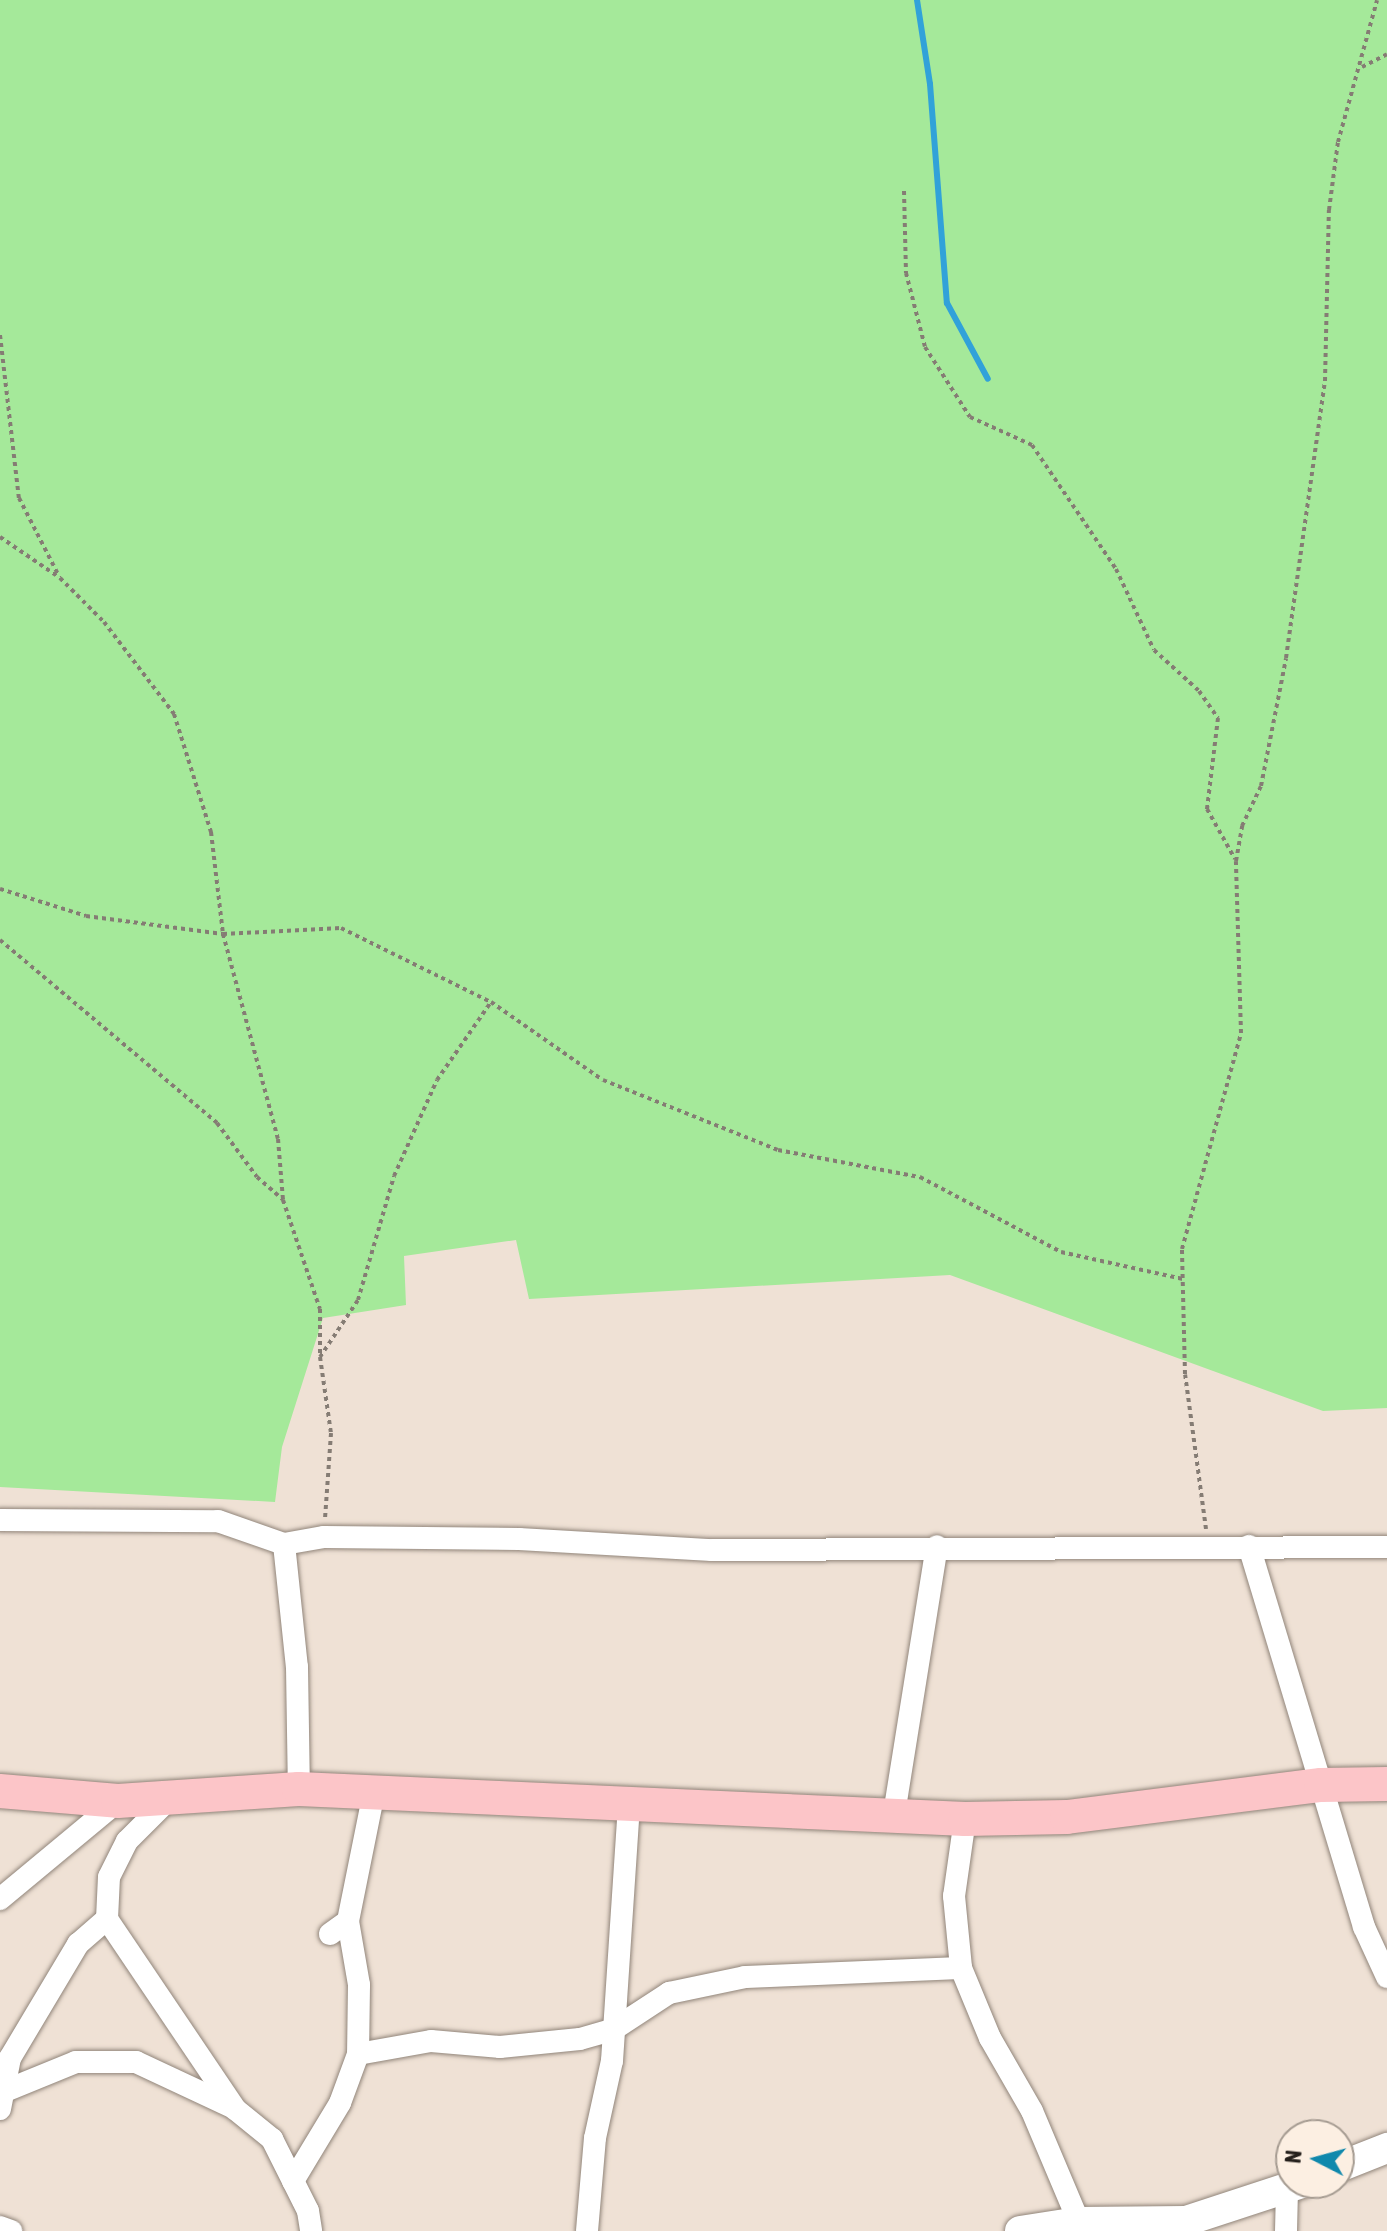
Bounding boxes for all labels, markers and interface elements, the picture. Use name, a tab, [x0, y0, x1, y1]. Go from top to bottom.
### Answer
north arrow	[1275, 2119, 1355, 2199]
text: N	[1280, 2149, 1307, 2165]

